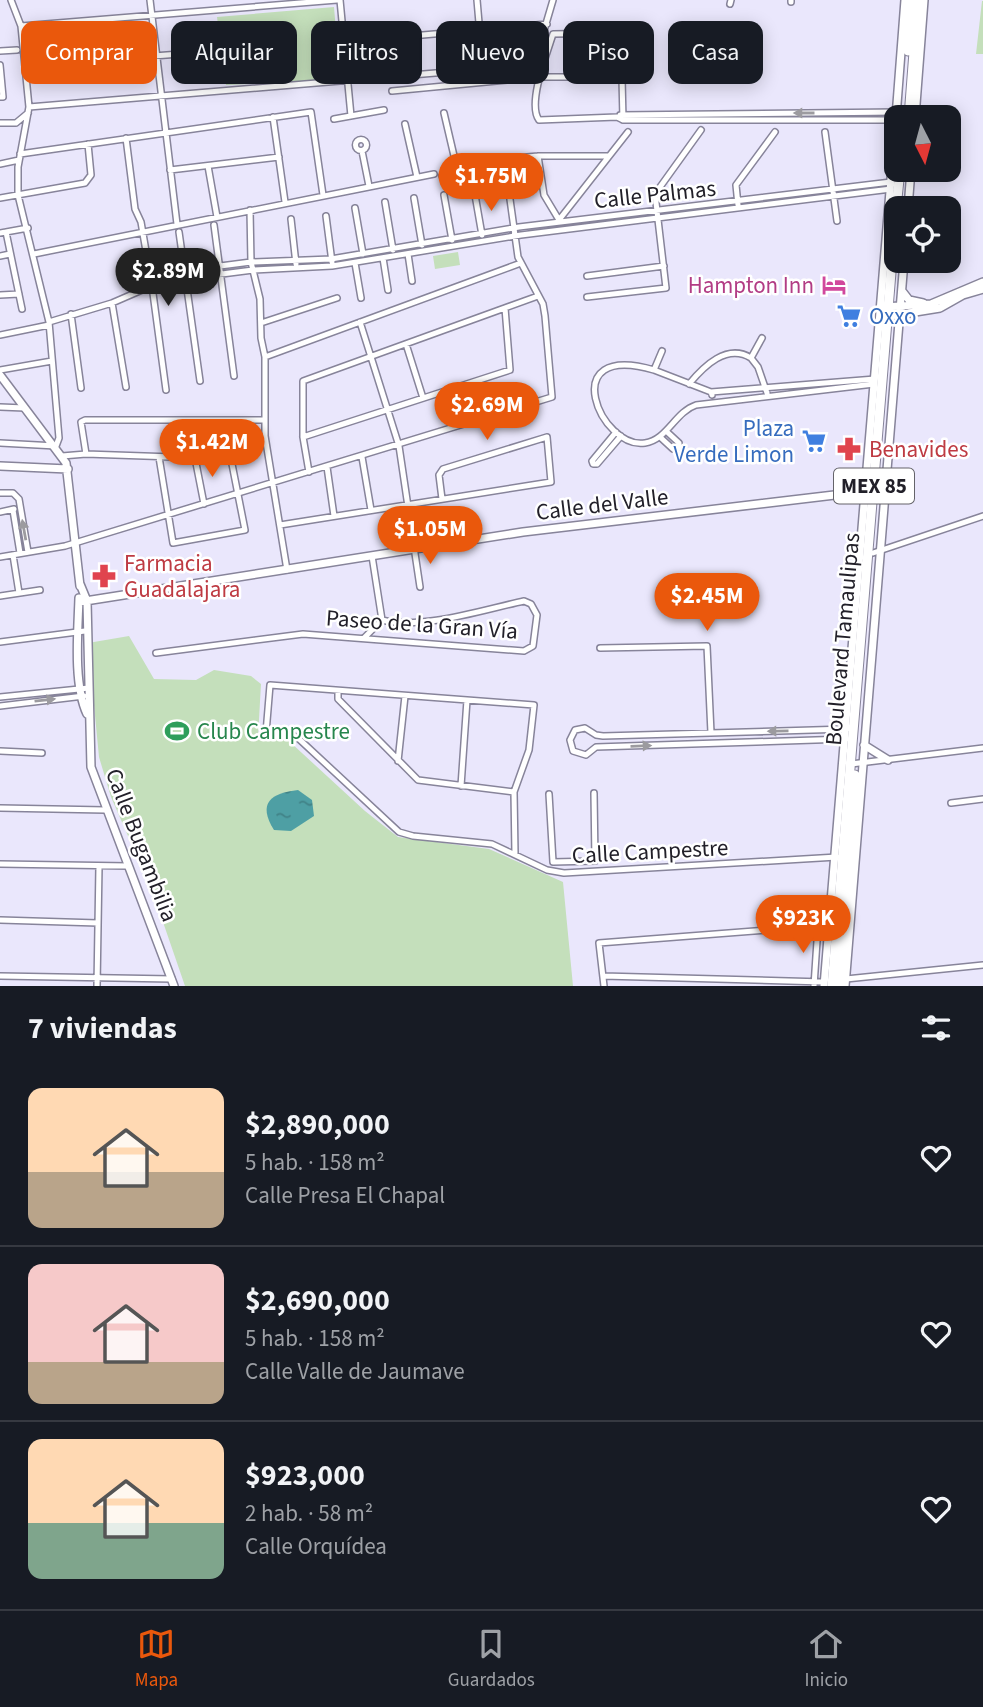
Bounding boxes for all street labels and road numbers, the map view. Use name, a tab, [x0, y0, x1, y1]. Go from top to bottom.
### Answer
street label: Calle Palmas	[593, 172, 718, 217]
road number: MEX 85	[834, 468, 914, 504]
street label: Calle del Valle	[534, 480, 670, 529]
street label: Boulevard Tamaulipas	[817, 531, 868, 747]
street label: Paseo de la Gran Vía	[325, 601, 519, 648]
street label: Calle Bugambilia	[97, 764, 186, 927]
street label: Calle Campestre	[571, 831, 729, 872]

